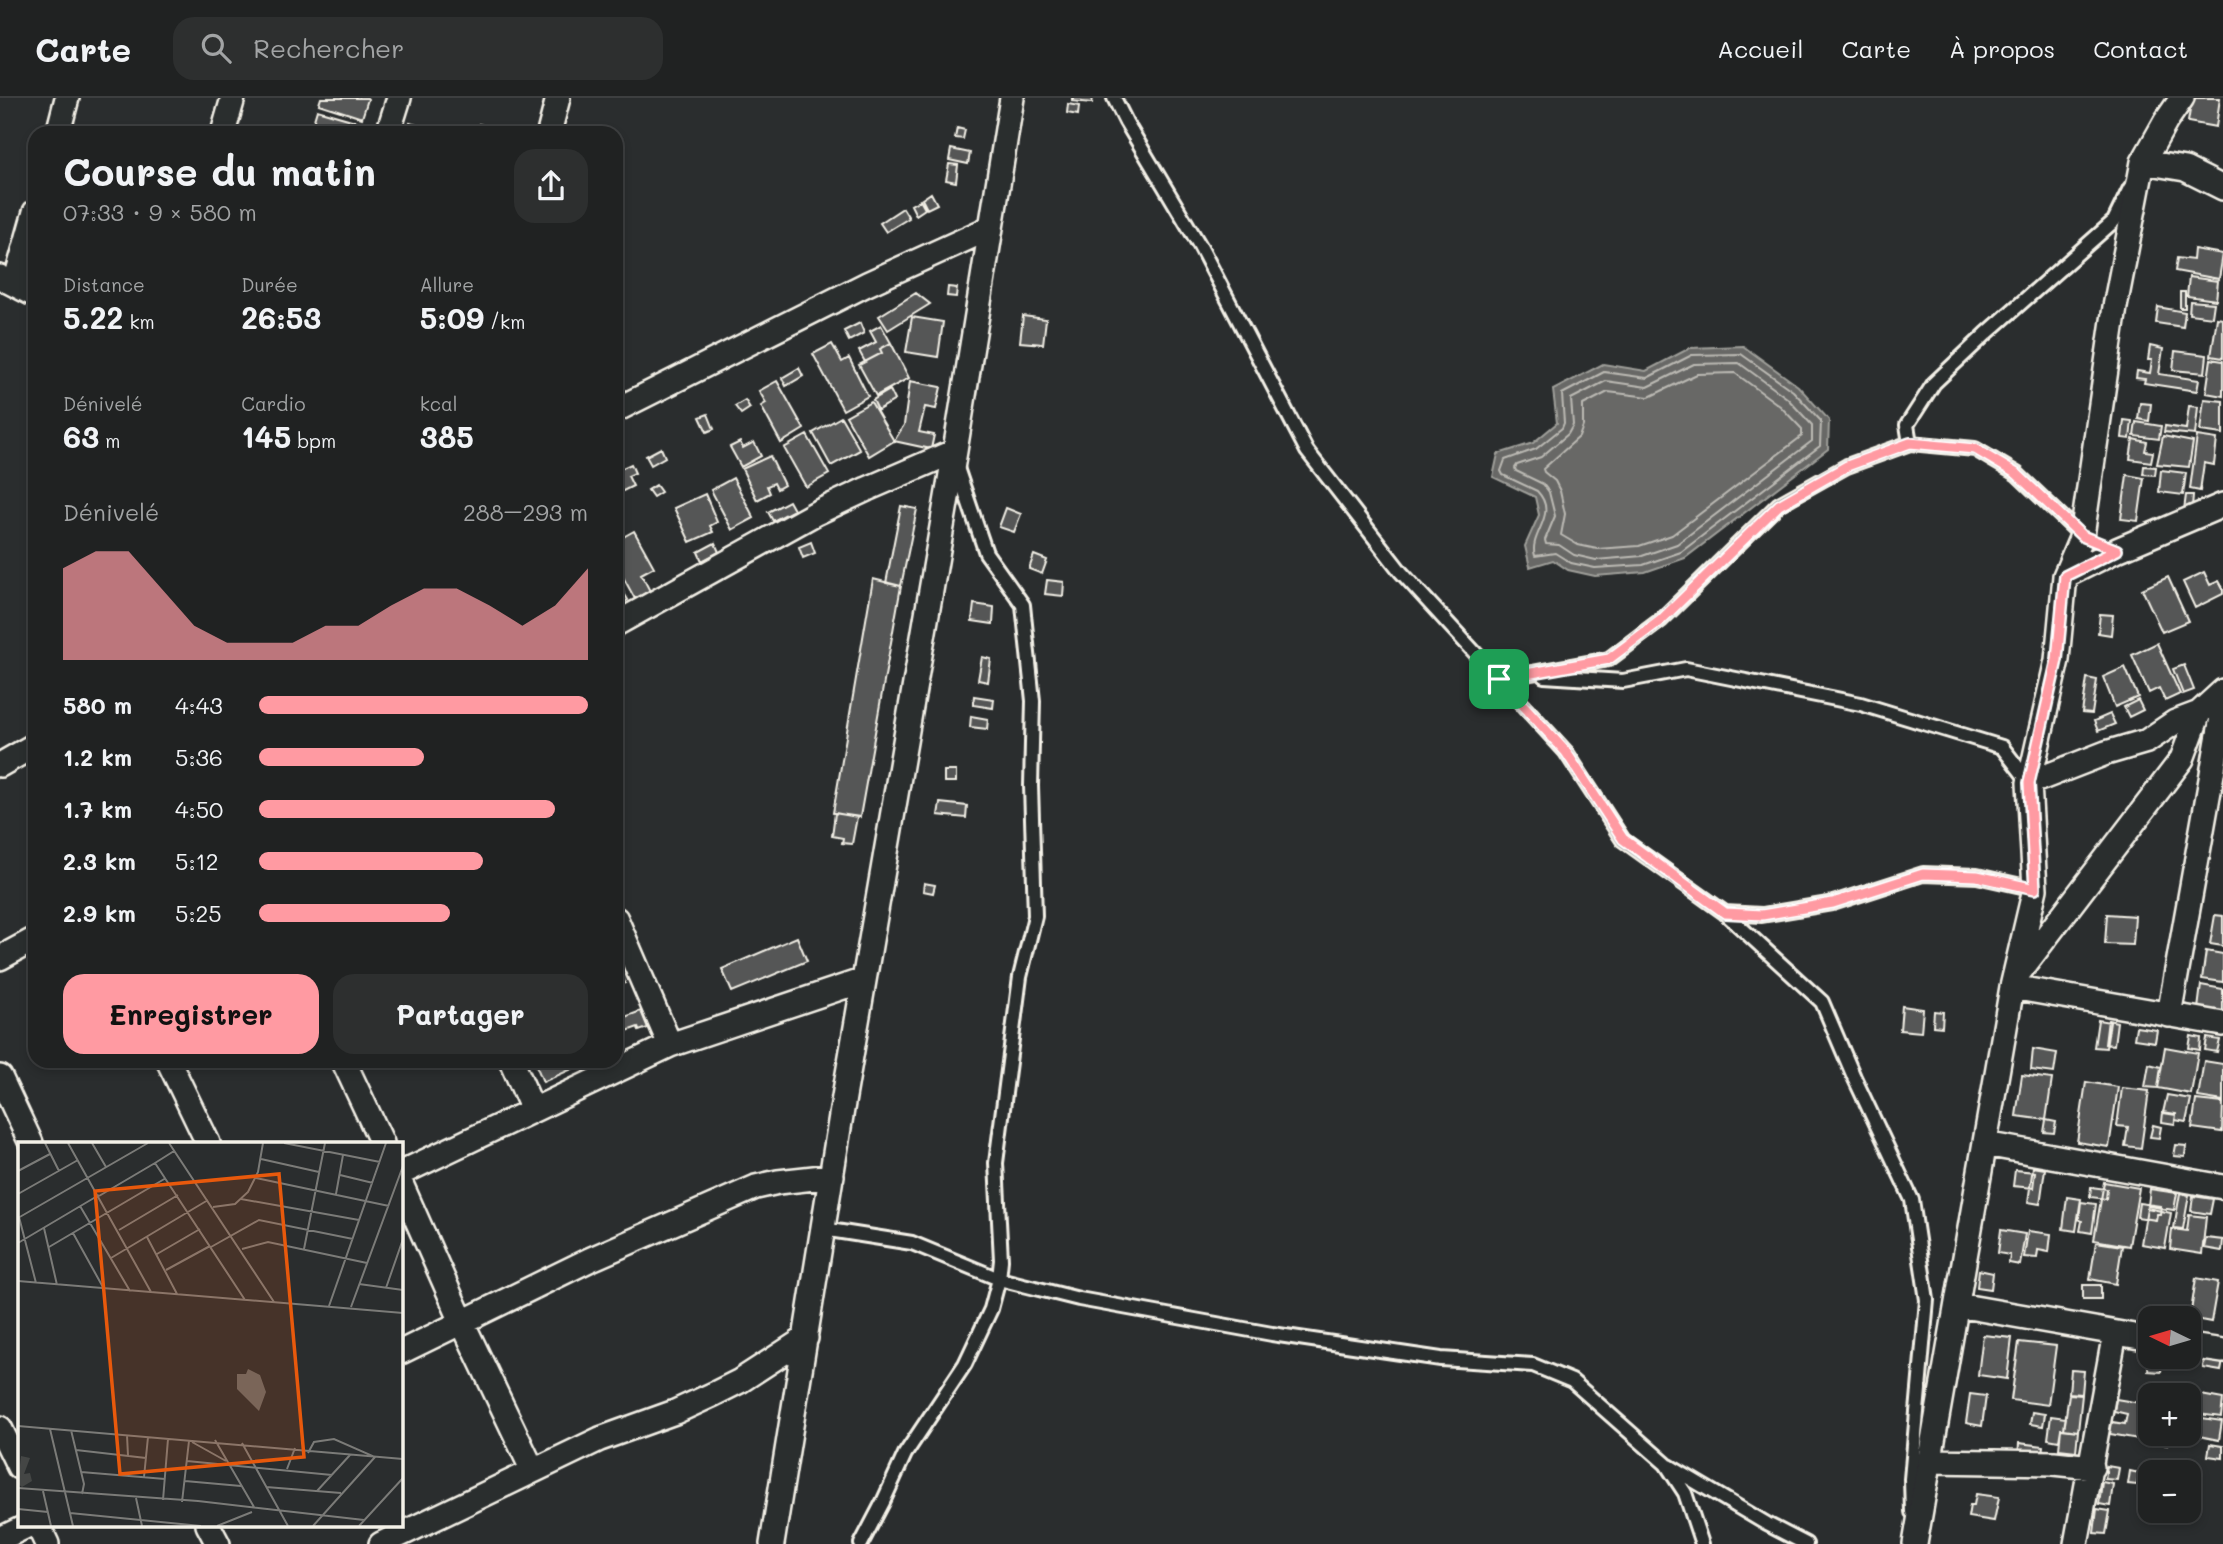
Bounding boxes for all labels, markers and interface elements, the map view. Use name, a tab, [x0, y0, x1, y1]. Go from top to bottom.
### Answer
search box	[173, 17, 663, 80]
text: Carte	[35, 27, 131, 70]
icon: search	[197, 29, 235, 67]
text: Rechercher	[253, 31, 404, 65]
text: Accueil	[1717, 33, 1803, 64]
text: Carte	[1841, 33, 1911, 64]
text: À propos	[1949, 33, 2055, 64]
text: Contact	[2093, 33, 2188, 64]
text: Course du matin	[63, 146, 376, 196]
button: share	[514, 149, 588, 223]
text: 07:33 · 9 × 580 m	[63, 197, 257, 227]
text: Distance	[63, 272, 145, 297]
text: Durée	[241, 272, 298, 297]
text: Allure	[420, 272, 474, 297]
text: 5.22	[63, 297, 123, 337]
text: 26:53	[241, 297, 321, 337]
text: 5:09	[420, 297, 484, 337]
text: km	[123, 309, 155, 334]
text: /km	[484, 309, 525, 334]
text: Dénivelé	[63, 391, 143, 416]
text: Cardio	[241, 391, 305, 416]
text: kcal	[420, 391, 458, 416]
text: 63	[63, 416, 99, 456]
text: 145	[241, 416, 291, 456]
text: 385	[420, 416, 474, 456]
text: m	[99, 428, 120, 453]
text: bpm	[291, 428, 336, 453]
text: Dénivelé	[63, 497, 159, 527]
text: 288–293 m	[463, 497, 588, 527]
pin	[1469, 649, 1529, 709]
icon: arrive	[1480, 660, 1518, 698]
text: 580 m	[63, 690, 132, 720]
text: 4:43	[175, 690, 223, 720]
text: 1.2 km	[63, 742, 132, 772]
text: 5:36	[175, 742, 223, 772]
text: 1.7 km	[63, 794, 132, 824]
text: 4:50	[175, 794, 223, 824]
text: 2.3 km	[63, 846, 136, 876]
text: 5:12	[175, 846, 219, 876]
text: 2.9 km	[63, 898, 136, 928]
text: 5:25	[175, 898, 222, 928]
button: Enregistrer	[63, 974, 319, 1054]
button: Partager	[333, 974, 588, 1054]
inset map	[18, 1142, 402, 1526]
north arrow	[2138, 1306, 2202, 1368]
map controls	[2138, 1306, 2201, 1523]
button: +	[2138, 1383, 2201, 1446]
button: −	[2138, 1460, 2201, 1523]

